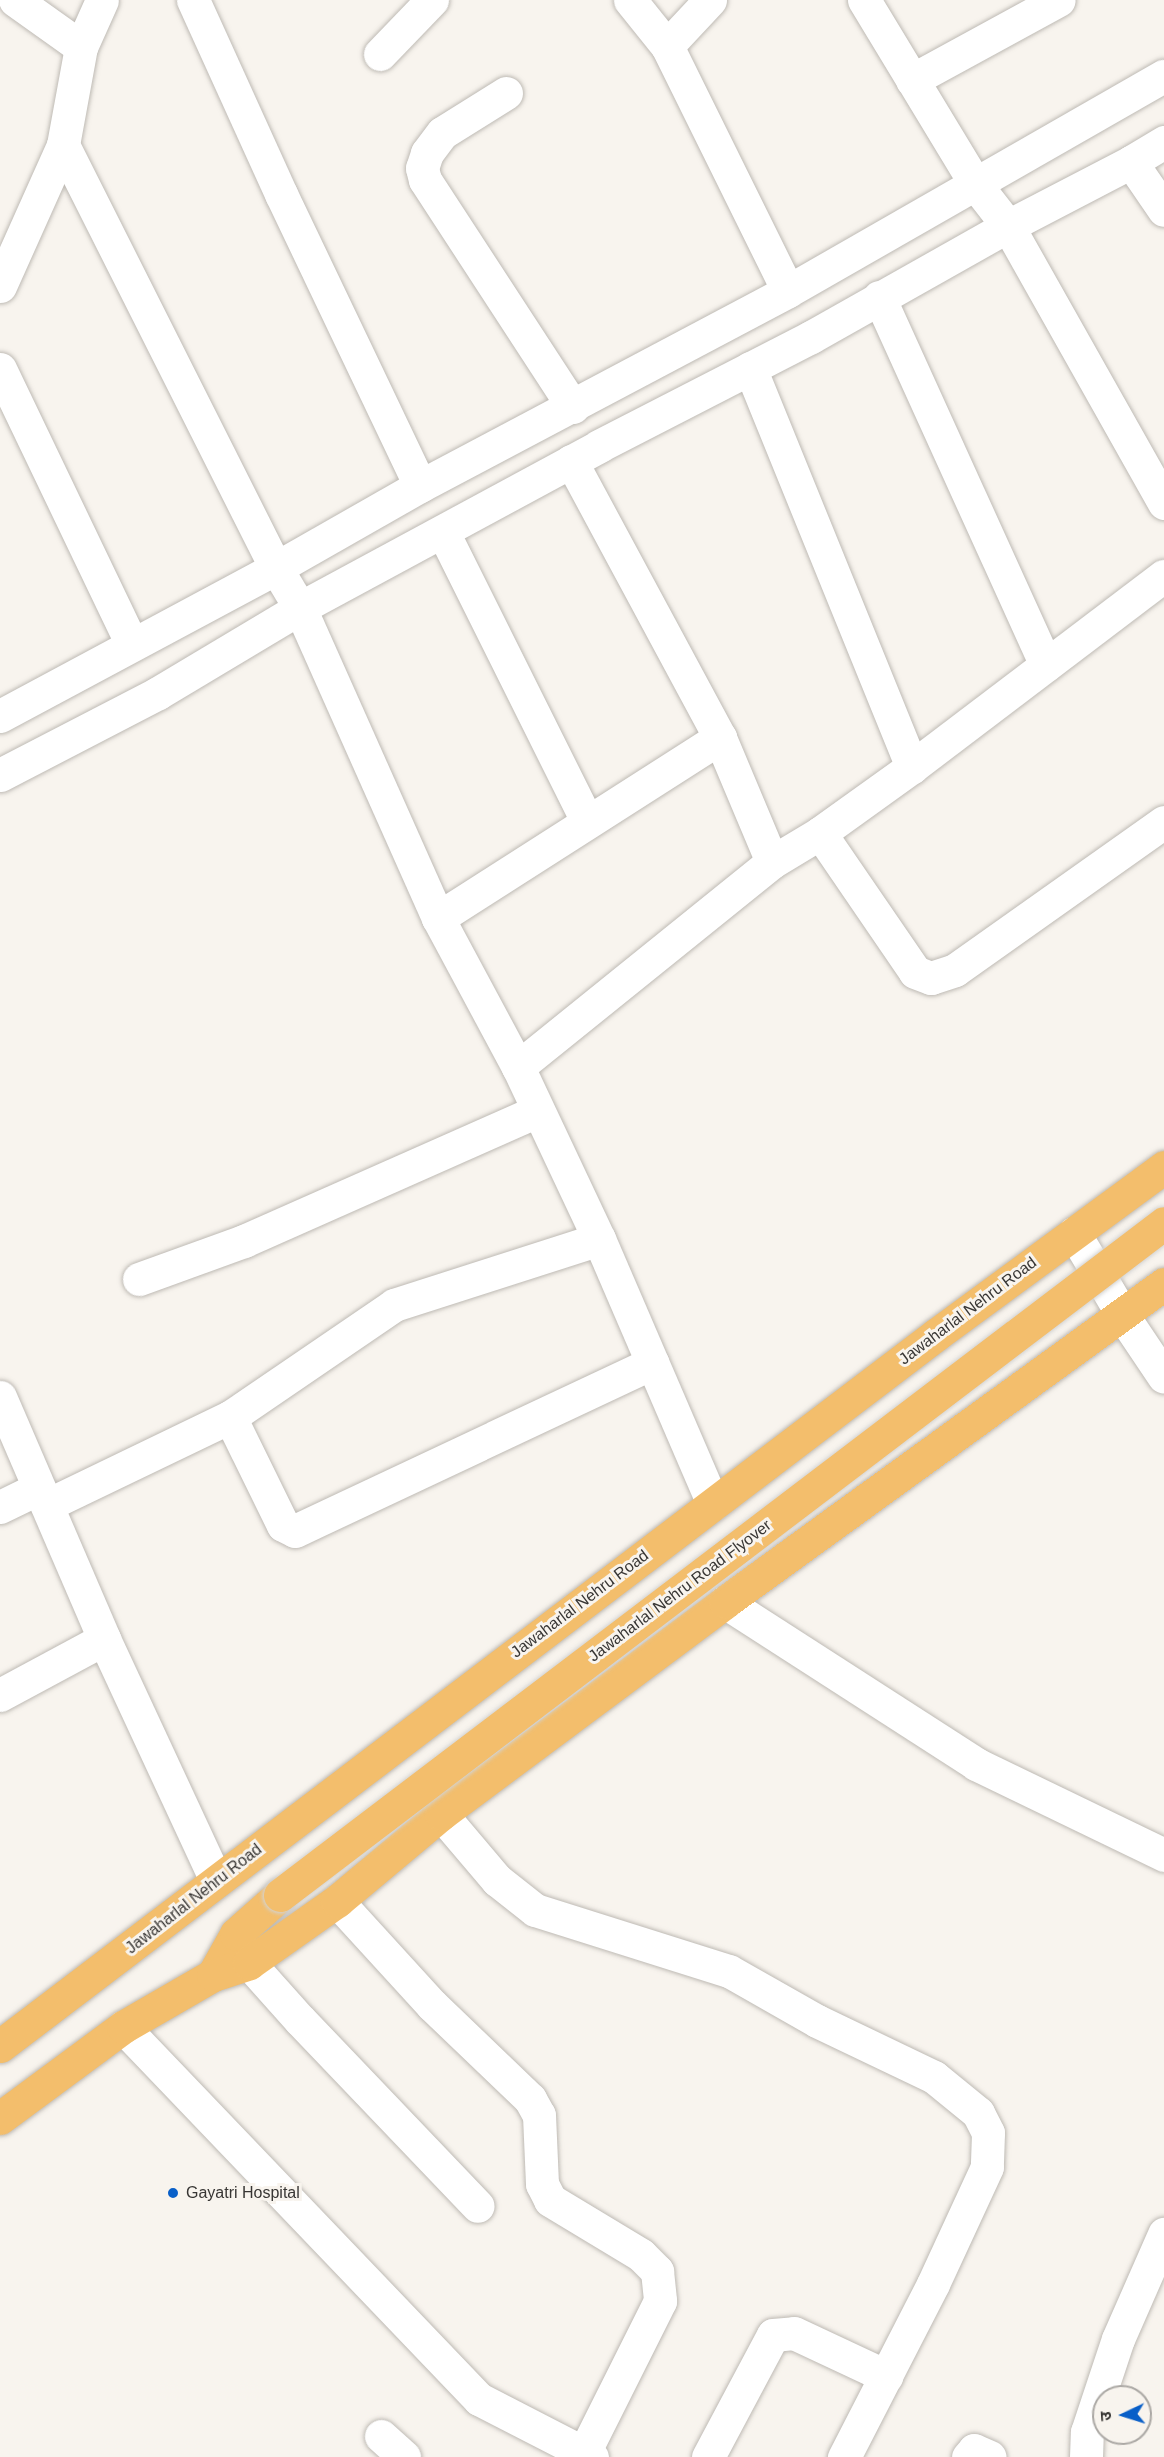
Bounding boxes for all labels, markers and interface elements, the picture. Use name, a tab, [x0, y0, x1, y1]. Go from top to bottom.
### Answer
street label: Jawaharlal Nehru Road	[895, 1253, 1041, 1369]
street label: Jawaharlal Nehru Road Flyover	[585, 1516, 775, 1666]
street label: Jawaharlal Nehru Road	[507, 1546, 653, 1662]
street label: Jawaharlal Nehru Road	[122, 1840, 266, 1958]
place label: Gayatri Hospital	[186, 2183, 300, 2203]
marker: Gayatri Hospital	[164, 2184, 182, 2202]
north arrow	[1092, 2385, 1152, 2445]
text: उ	[1097, 2411, 1114, 2421]

